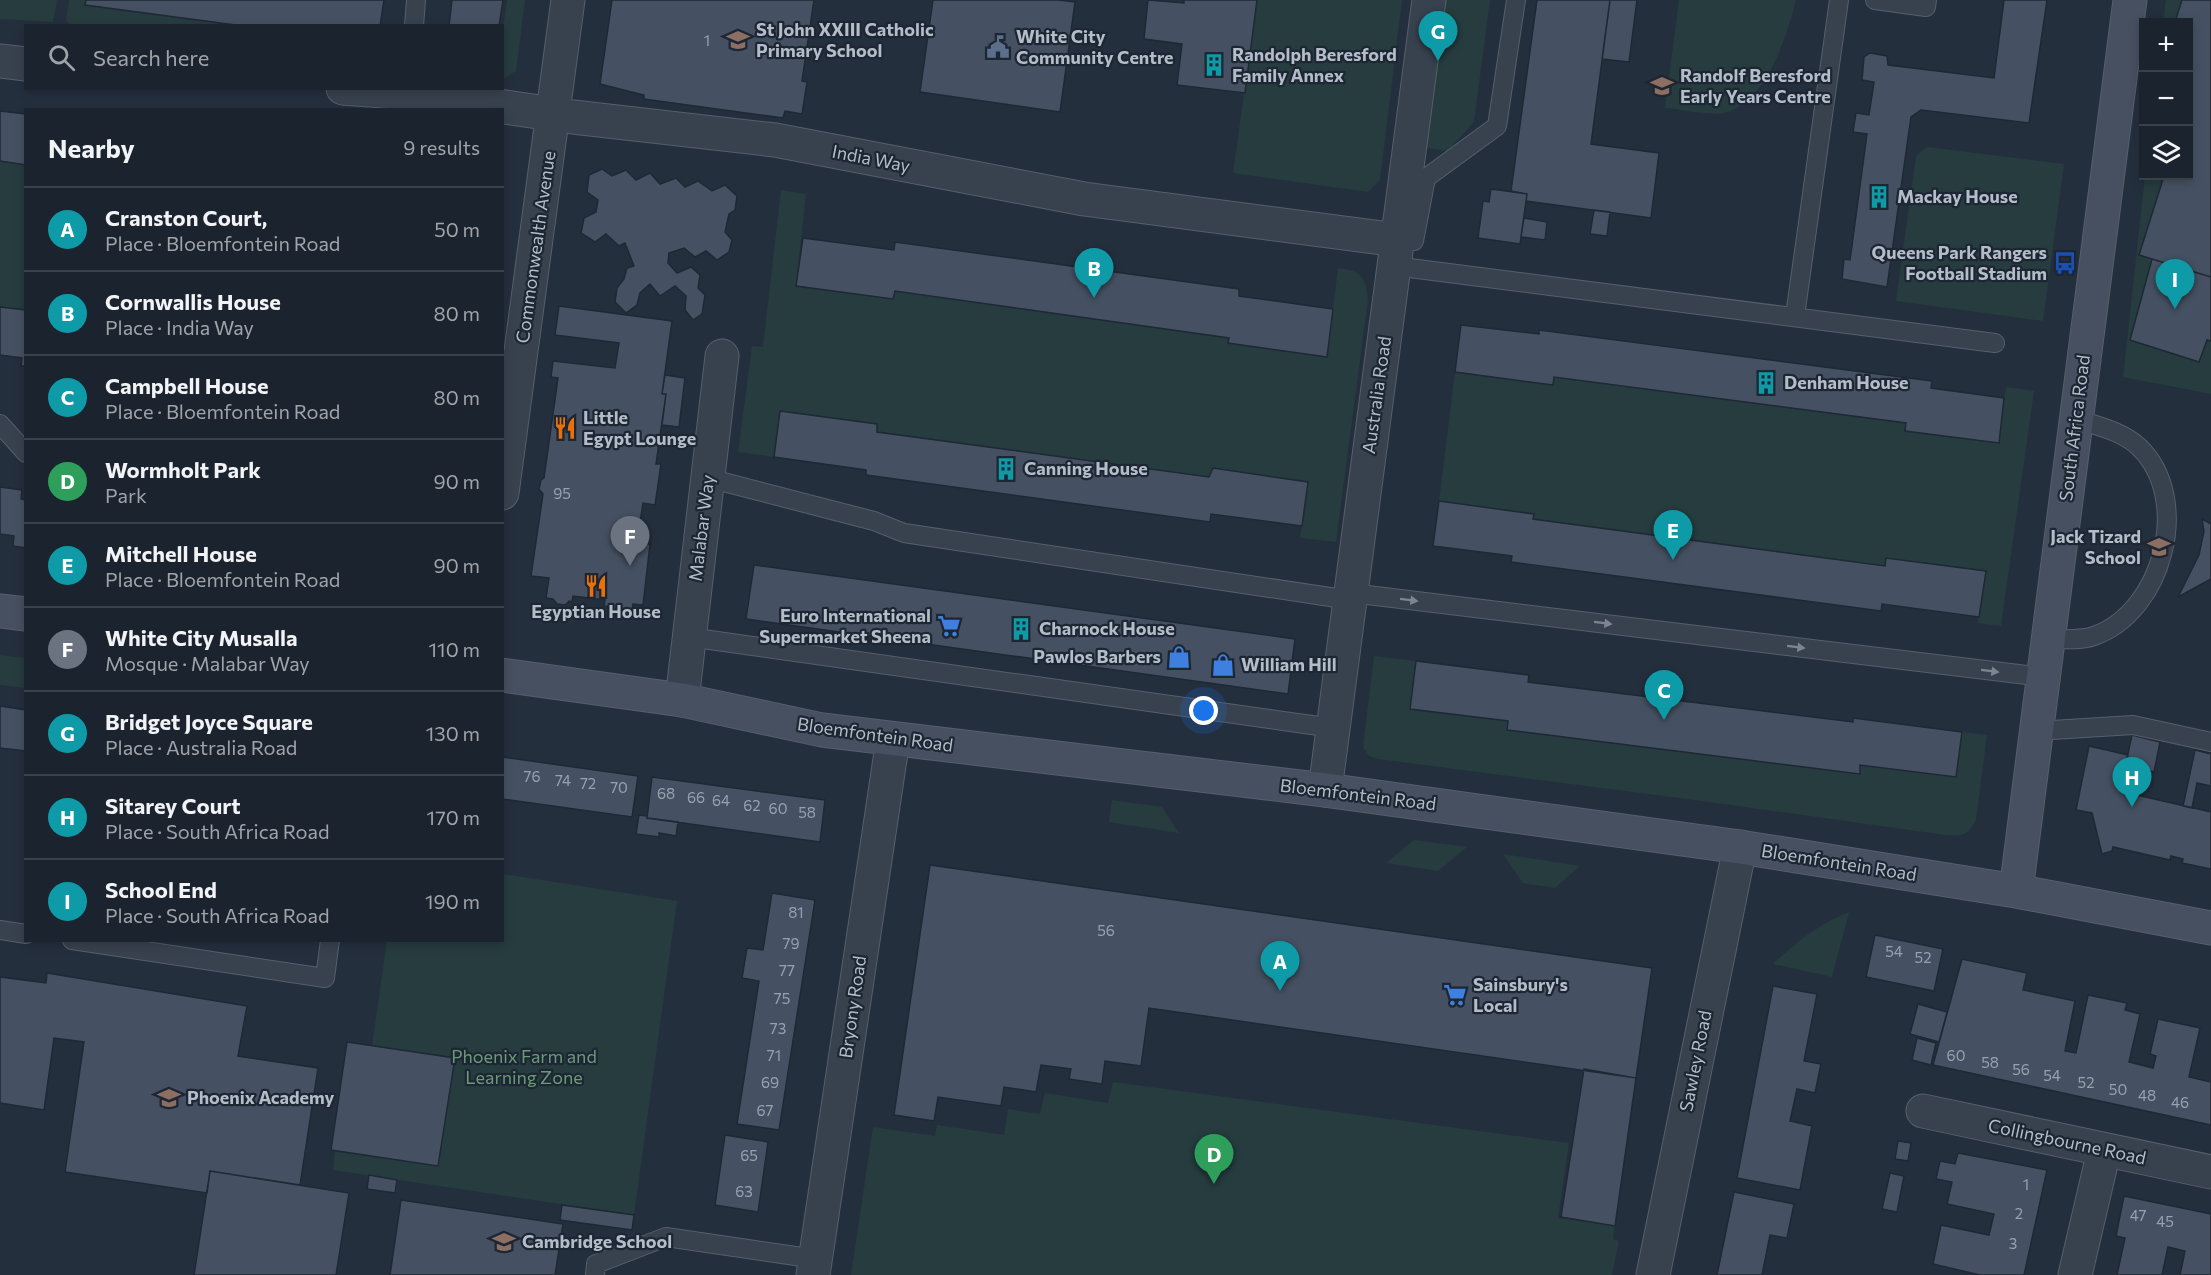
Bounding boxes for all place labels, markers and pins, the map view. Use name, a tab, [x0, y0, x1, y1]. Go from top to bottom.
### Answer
pin: G	[1418, 11, 1458, 61]
place label: St John XXIII Catholic Primary School	[756, 18, 934, 61]
place label: White City Community Centre	[1016, 25, 1174, 68]
school or university icon: St John XXIII Catholic Primary School	[725, 27, 751, 53]
public building icon: White City Community Centre	[985, 34, 1011, 60]
place label: Randolph Beresford Family Annex	[1232, 43, 1397, 86]
building icon: Randolph Beresford Family Annex	[1201, 52, 1227, 78]
place label: Randolf Beresford Early Years Centre	[1680, 64, 1831, 107]
school or university icon: Randolf Beresford Early Years Centre	[1649, 73, 1675, 99]
building icon: Mackay House	[1866, 184, 1892, 210]
place label: Mackay House	[1897, 185, 2018, 207]
place label: Queens Park Rangers Football Stadium	[1872, 241, 2047, 284]
pin: B	[1074, 248, 1114, 298]
bus stop icon: Queens Park Rangers Football Stadium	[2052, 250, 2078, 276]
pin: I	[2156, 260, 2194, 309]
building icon: Denham House	[1753, 370, 1779, 396]
place label: Denham House	[1784, 371, 1909, 393]
place label: Little Egypt Lounge	[583, 406, 696, 449]
restaurant icon: Little Egypt Lounge	[552, 415, 578, 441]
building icon: Canning House	[993, 456, 1019, 482]
place label: Canning House	[1024, 457, 1148, 479]
pin: E	[1654, 510, 1692, 560]
pin: F	[610, 516, 650, 566]
place label: Jack Tizard School	[2050, 525, 2141, 568]
school or university icon: Jack Tizard School	[2146, 534, 2172, 560]
restaurant icon: Egyptian House	[583, 573, 609, 599]
place label: Egyptian House	[531, 600, 661, 622]
place label: Euro International Supermarket Sheena	[759, 604, 931, 647]
supermarket icon: Euro International Supermarket Sheena	[936, 613, 962, 639]
building icon: Charnock House	[1008, 616, 1034, 642]
place label: Charnock House	[1039, 617, 1175, 639]
shop icon: Pawlos Barbers	[1166, 644, 1192, 670]
place label: Pawlos Barbers	[1033, 645, 1161, 667]
shop icon: William Hill	[1210, 652, 1236, 678]
place label: William Hill	[1241, 653, 1337, 675]
pin: C	[1644, 670, 1684, 720]
pin: H	[2112, 758, 2152, 807]
pin: A	[1260, 942, 1300, 991]
place label: Sainsbury's Local	[1473, 973, 1568, 1016]
supermarket icon: Sainsbury's Local	[1442, 982, 1468, 1008]
school or university icon: Phoenix Academy	[156, 1085, 182, 1111]
place label: Phoenix Academy	[187, 1086, 335, 1108]
pin: D	[1194, 1134, 1234, 1184]
school or university icon: Cambridge School	[491, 1229, 517, 1255]
place label: Cambridge School	[522, 1230, 672, 1252]

